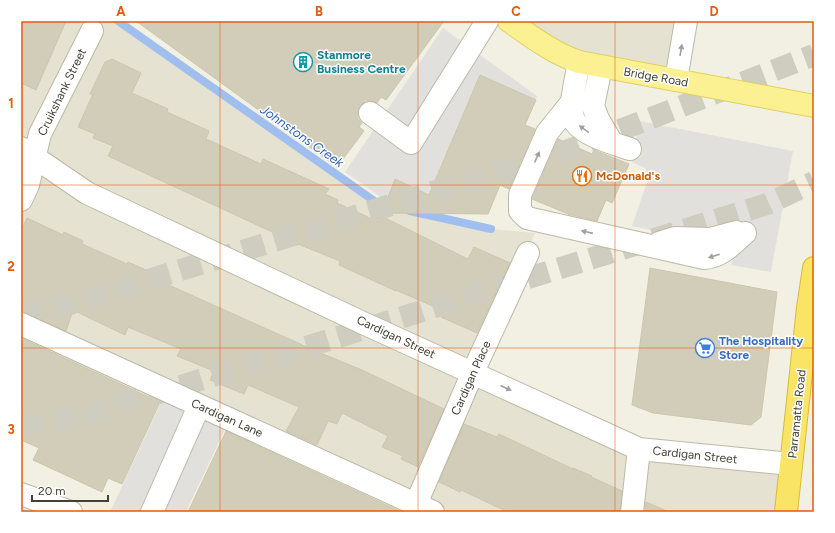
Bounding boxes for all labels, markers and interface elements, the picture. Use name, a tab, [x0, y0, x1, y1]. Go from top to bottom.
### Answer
text: A	[116, 4, 126, 19]
text: B	[315, 4, 323, 19]
text: C	[511, 4, 521, 19]
text: D	[709, 4, 719, 19]
one-way arrow	[678, 44, 684, 57]
street label: Cruikshank Street	[35, 46, 89, 138]
place label: Stanmore Business Centre	[317, 48, 406, 76]
building icon: Stanmore Business Centre	[292, 51, 314, 73]
street label: Bridge Road	[623, 64, 689, 90]
text: 1	[8, 96, 14, 111]
water label: Johnstons Creek	[257, 101, 347, 171]
one-way arrow	[578, 125, 589, 133]
one-way arrow	[534, 150, 540, 162]
restaurant icon: McDonald's	[571, 165, 593, 187]
place label: McDonald's	[596, 169, 660, 183]
one-way arrow	[581, 228, 594, 234]
one-way arrow	[708, 253, 720, 259]
text: 2	[7, 259, 15, 274]
street label: Cardigan Street	[354, 313, 438, 362]
place label: The Hospitality Store	[719, 334, 803, 362]
supermarket icon: The Hospitality Store	[694, 337, 716, 359]
street label: Cardigan Place	[448, 338, 494, 417]
street label: Parramatta Road	[785, 369, 809, 459]
one-way arrow	[500, 385, 512, 391]
street label: Cardigan Lane	[189, 396, 265, 440]
text: 3	[7, 422, 15, 437]
street label: Cardigan Street	[652, 444, 738, 466]
scale bar	[32, 477, 108, 503]
text: 20 m	[38, 484, 66, 498]

